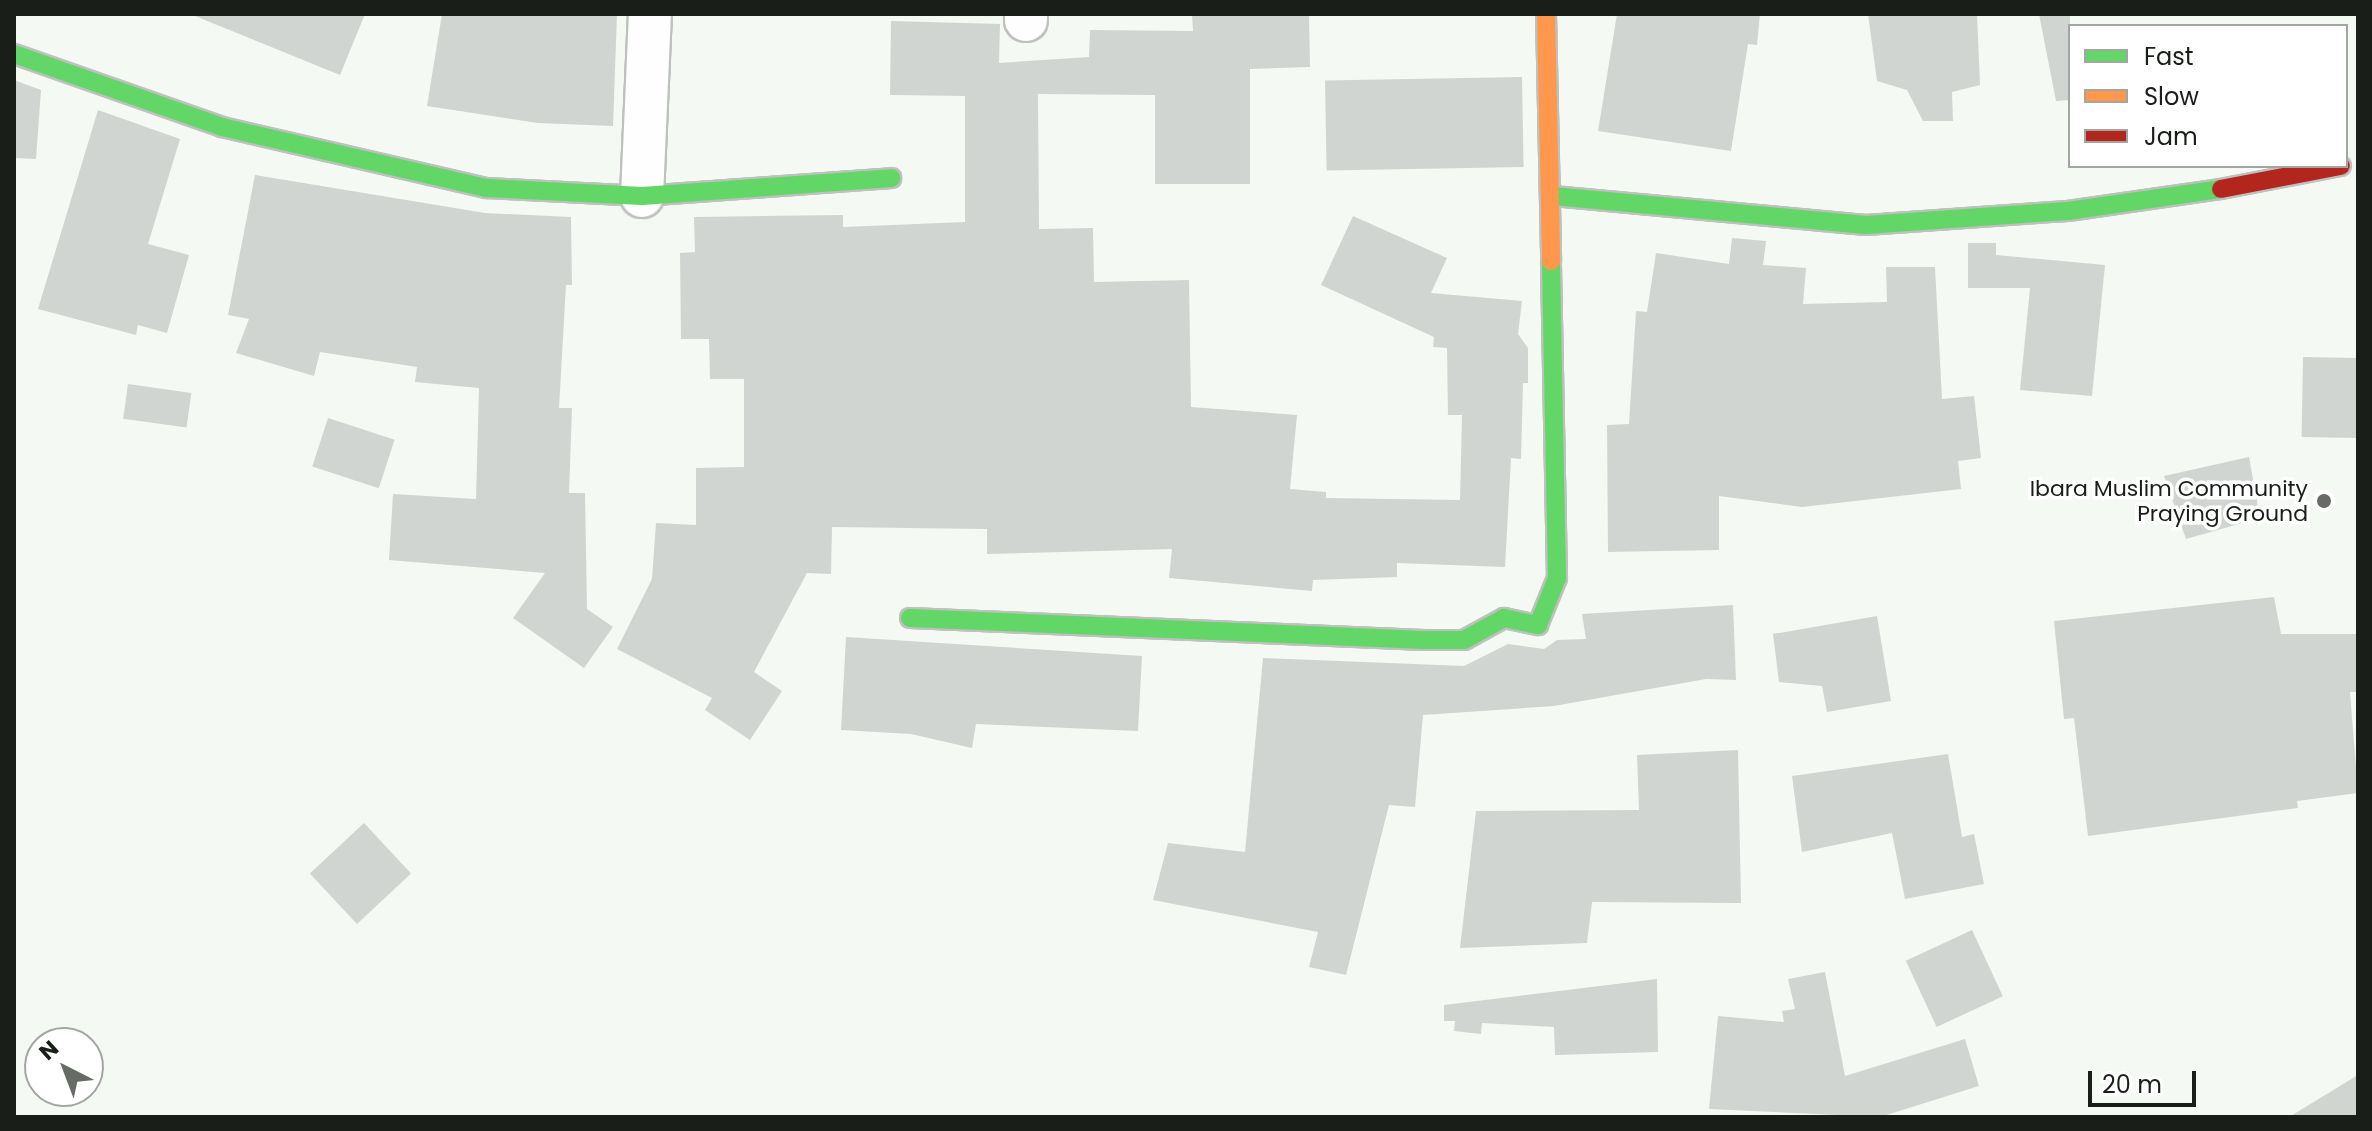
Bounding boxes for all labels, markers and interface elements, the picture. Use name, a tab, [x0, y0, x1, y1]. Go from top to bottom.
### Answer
legend	[2068, 24, 2348, 168]
text: Fast	[2144, 40, 2194, 73]
text: Slow	[2144, 80, 2199, 113]
text: Jam	[2144, 120, 2198, 153]
place label: Ibara Muslim Community Praying Ground	[2030, 475, 2308, 526]
marker: Ibara Muslim Community Praying Ground	[2315, 492, 2333, 510]
north arrow	[24, 1027, 104, 1107]
text: N	[32, 1033, 65, 1067]
scale bar	[2092, 1055, 2200, 1105]
text: 20 m	[2102, 1068, 2162, 1101]

